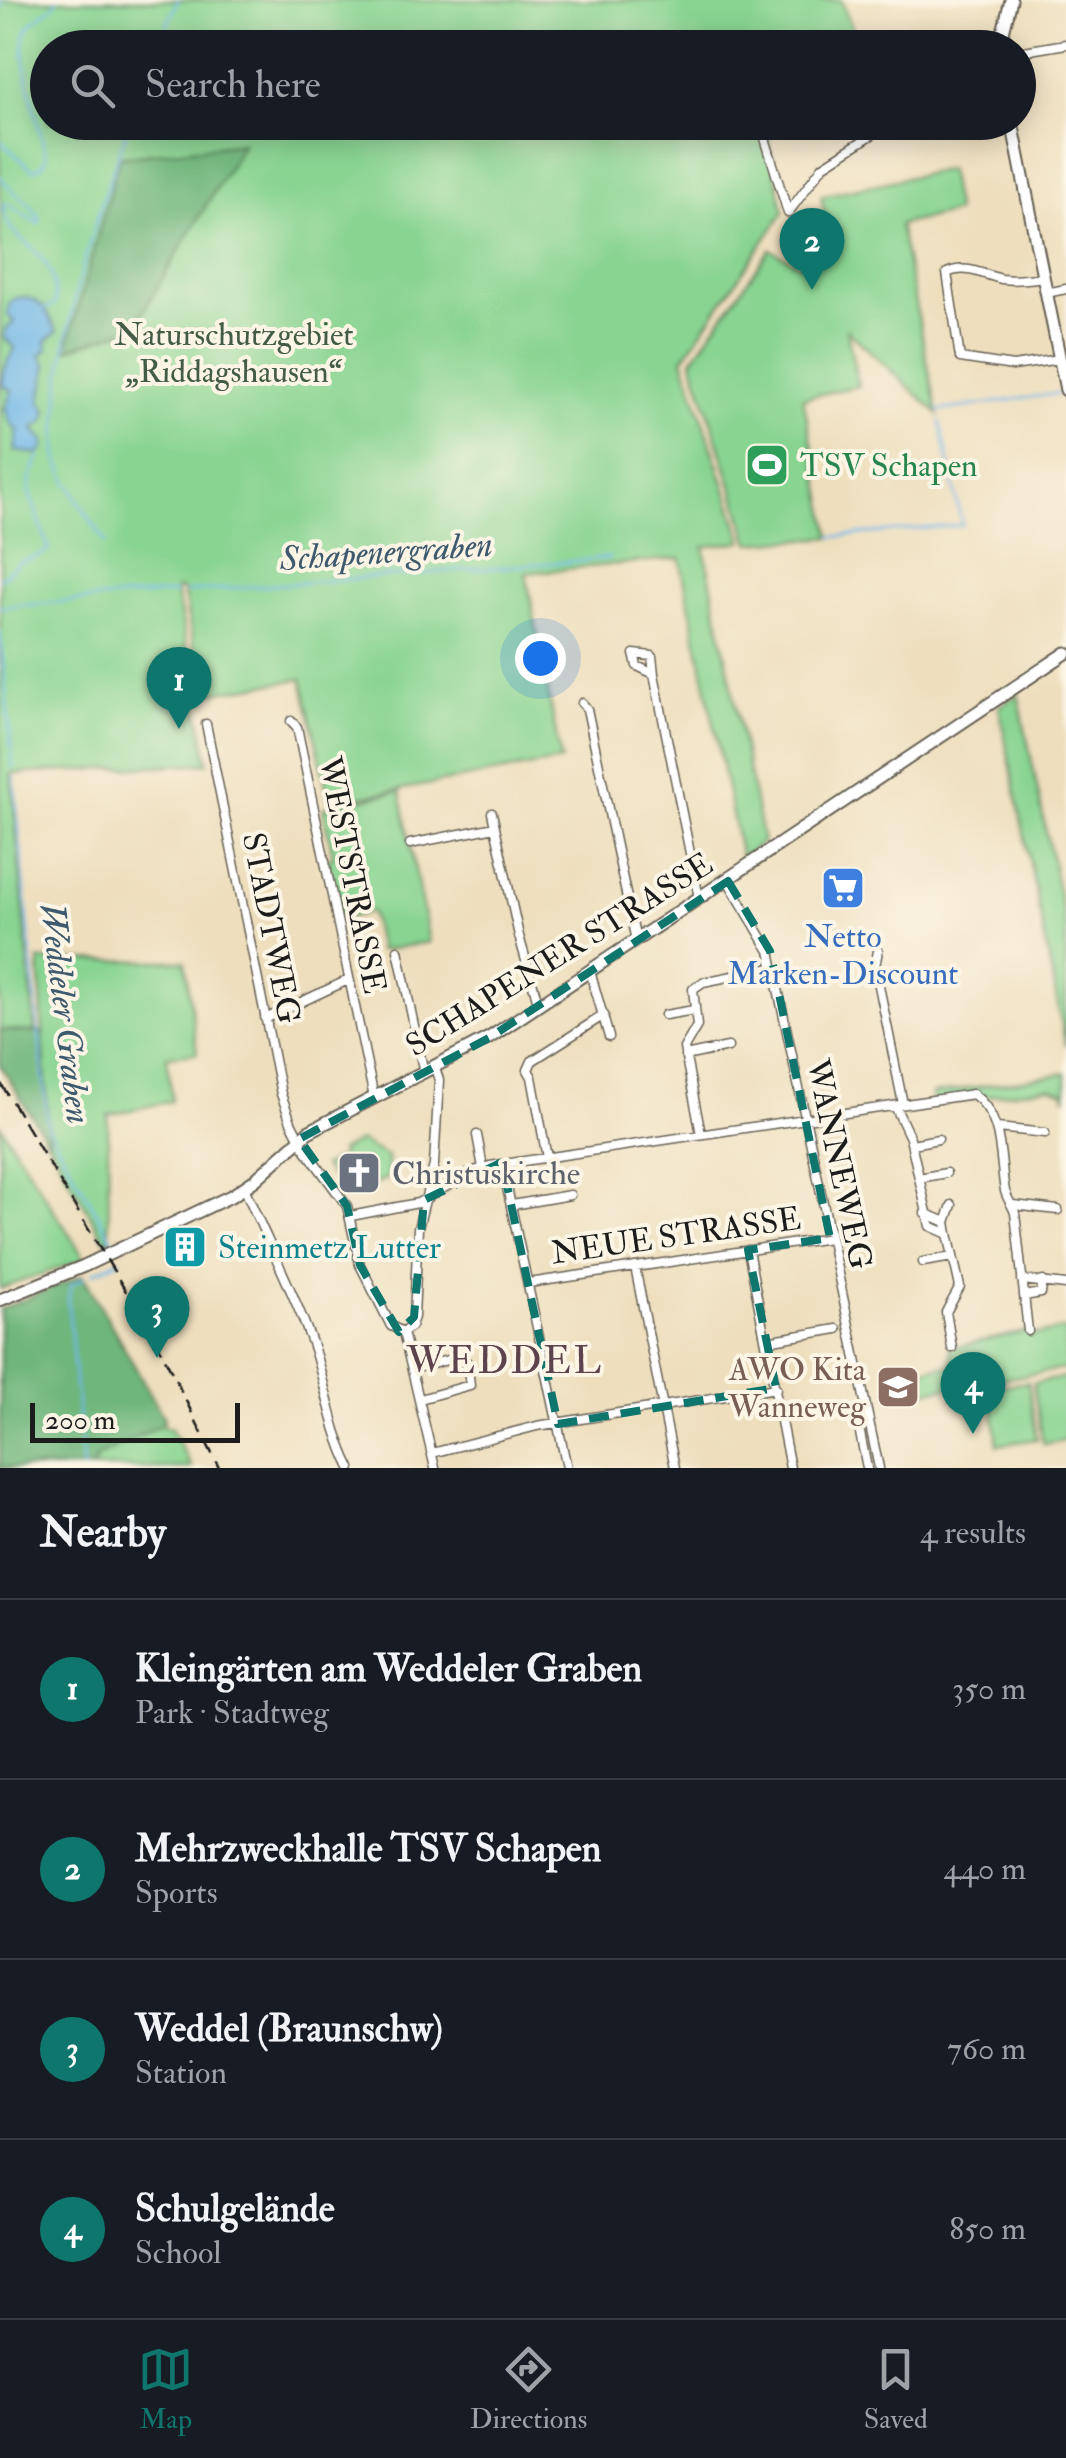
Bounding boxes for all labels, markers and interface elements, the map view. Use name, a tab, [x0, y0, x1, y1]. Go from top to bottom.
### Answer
search box	[30, 30, 1036, 140]
icon: search	[65, 58, 120, 113]
text: Search here	[145, 61, 321, 109]
pin: 2	[780, 208, 844, 290]
park label: Naturschutzgebiet „Riddagshausen“	[114, 315, 354, 392]
sports icon: TSV Schapen	[744, 442, 790, 488]
place label: TSV Schapen	[800, 446, 978, 486]
water label: Schapenergraben	[277, 523, 494, 581]
your location	[515, 633, 566, 684]
pin: 1	[146, 646, 212, 729]
street label: WESTSTRASSE	[309, 752, 395, 997]
street label: STADTWEG	[233, 829, 309, 1027]
street label: SCHAPENER STRASSE	[399, 844, 720, 1066]
supermarket icon: Netto Marken-Discount	[820, 865, 866, 911]
water label: Weddeler Graben	[30, 900, 100, 1126]
place label: Netto Marken-Discount	[728, 917, 958, 994]
street label: WANNEWEG	[797, 1055, 881, 1273]
church icon: Christuskirche	[336, 1150, 382, 1196]
place label: Christuskirche	[392, 1154, 580, 1194]
street label: NEUE STRASSE	[549, 1199, 804, 1273]
building icon: Steinmetz Lutter	[162, 1224, 208, 1270]
place label: Steinmetz Lutter	[218, 1228, 441, 1268]
pin: 3	[124, 1276, 190, 1358]
district label: WEDDEL	[405, 1337, 604, 1385]
place label: AWO Kita Wanneweg	[727, 1350, 867, 1427]
pin: 4	[940, 1352, 1006, 1434]
school or university icon: AWO Kita Wanneweg	[875, 1364, 921, 1410]
scale bar	[30, 1398, 240, 1442]
text: 200 m	[45, 1403, 116, 1438]
text: Nearby	[40, 1507, 166, 1559]
text: 4 results	[920, 1513, 1026, 1553]
text: Kleingärten am Weddeler Graben	[135, 1645, 642, 1693]
text: 1	[67, 1669, 78, 1709]
text: 350 m	[952, 1669, 1026, 1709]
text: Park · Stadtweg	[135, 1693, 329, 1733]
text: Mehrzweckhalle TSV Schapen	[135, 1825, 601, 1873]
text: 2	[64, 1849, 81, 1889]
text: 440 m	[944, 1849, 1026, 1889]
text: Sports	[135, 1873, 218, 1913]
text: Weddel (Braunschw)	[135, 2005, 443, 2053]
text: 3	[66, 2029, 79, 2069]
text: 760 m	[947, 2029, 1026, 2069]
text: Station	[135, 2053, 227, 2093]
text: Schulgelände	[135, 2185, 335, 2233]
text: 4	[64, 2209, 81, 2249]
text: 850 m	[949, 2209, 1026, 2249]
text: School	[135, 2233, 221, 2273]
tab: Map	[138, 2342, 193, 2437]
tab: Directions	[470, 2342, 587, 2437]
tab: Saved	[864, 2342, 928, 2437]

